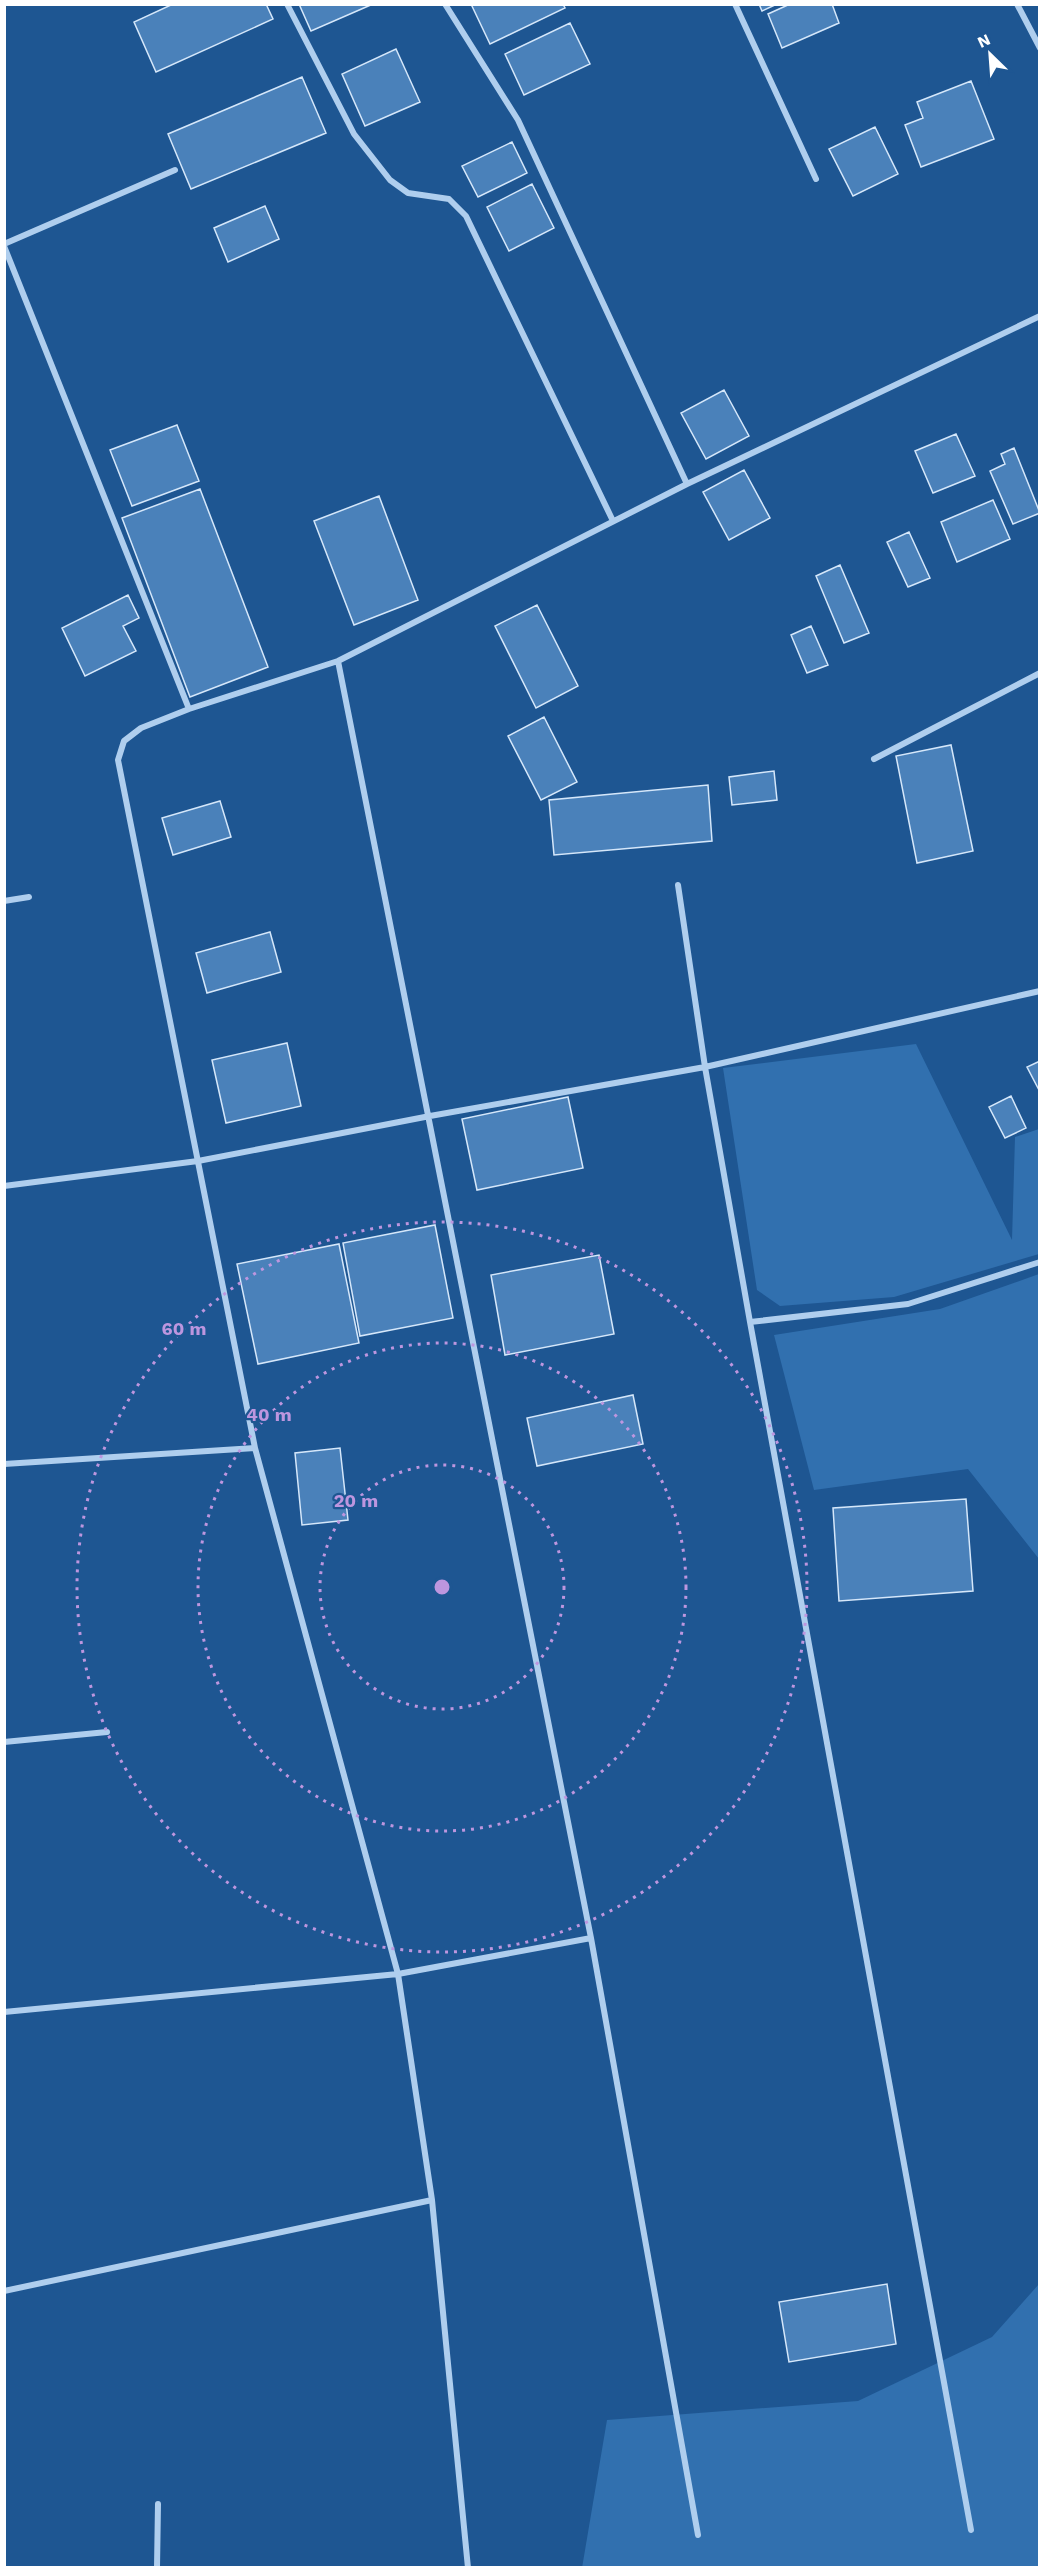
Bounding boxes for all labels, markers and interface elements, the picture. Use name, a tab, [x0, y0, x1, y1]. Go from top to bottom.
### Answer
north arrow	[960, 24, 1020, 84]
text: N	[974, 30, 993, 52]
text: 60 m	[162, 1318, 206, 1339]
text: 40 m	[246, 1404, 292, 1425]
text: 20 m	[334, 1490, 378, 1511]
centre of rings	[432, 1577, 452, 1597]

